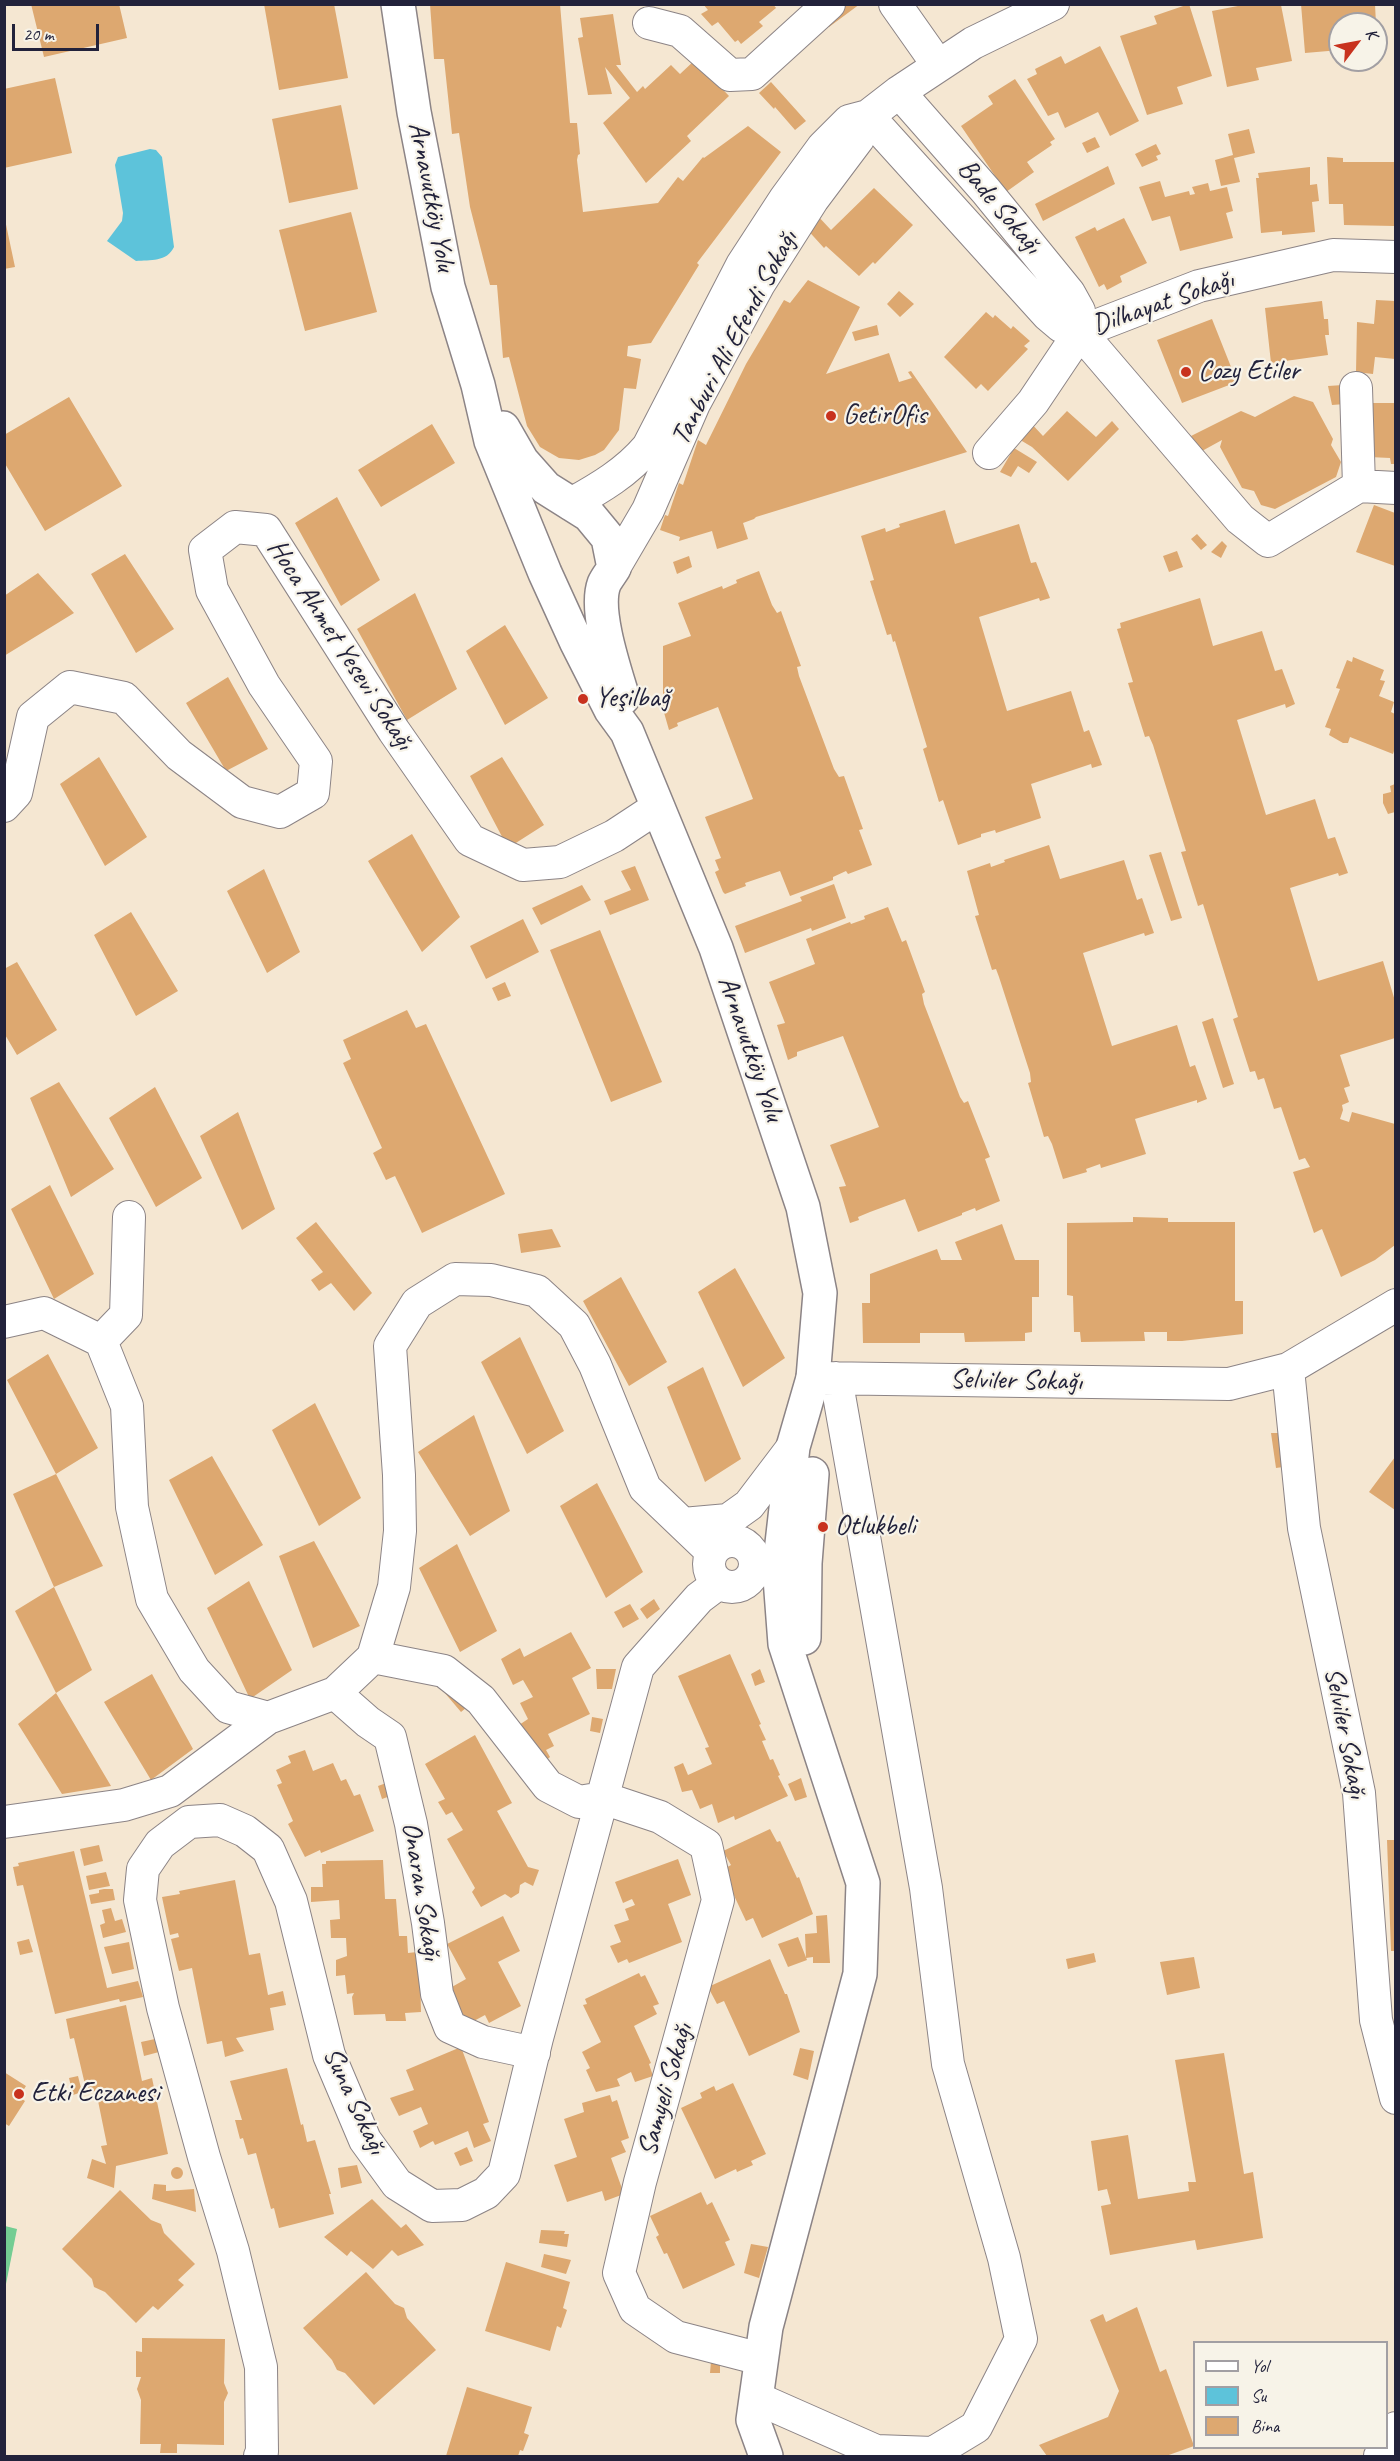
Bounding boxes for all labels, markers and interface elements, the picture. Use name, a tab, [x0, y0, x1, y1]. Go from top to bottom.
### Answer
scale bar	[15, 12, 102, 50]
north arrow	[1328, 12, 1388, 72]
text: 20 m	[23, 23, 54, 45]
text: K	[1361, 25, 1382, 42]
street label: Arnavutköy Yolu	[400, 119, 462, 275]
street label: Bade Sokağı	[950, 153, 1048, 261]
street label: Tanburi Ali Efendi Sokağı	[664, 225, 806, 451]
street label: Dilhayat Sokağı	[1088, 263, 1238, 343]
place label: Cozy Etiler	[1198, 355, 1300, 389]
marker: Cozy Etiler	[1179, 365, 1193, 379]
place label: GetirOfis	[843, 399, 927, 433]
marker: GetirOfis	[824, 409, 838, 423]
street label: Hoca Ahmet Yesevi Sokağı	[259, 533, 421, 757]
place label: Yeşilbağ	[595, 682, 669, 716]
marker: Yeşilbağ	[576, 692, 590, 706]
street label: Arnavutköy Yolu	[709, 972, 791, 1126]
street label: Selviler Sokağı	[950, 1363, 1082, 1399]
place label: Otlukbeli	[835, 1510, 915, 1544]
marker: Otlukbeli	[816, 1520, 830, 1534]
street label: Selviler Sokağı	[1316, 1665, 1374, 1801]
street label: Onaran Sokağı	[394, 1820, 448, 1962]
street label: Samyeli Sokağı	[631, 2020, 701, 2160]
street label: Suna Sokağı	[315, 2042, 393, 2160]
place label: Etki Eczanesi	[31, 2077, 160, 2111]
marker: Etki Eczanesi	[12, 2087, 26, 2101]
legend	[1193, 2341, 1388, 2449]
text: Yol	[1251, 2355, 1268, 2377]
text: Su	[1251, 2385, 1266, 2407]
text: Bina	[1251, 2415, 1279, 2437]

